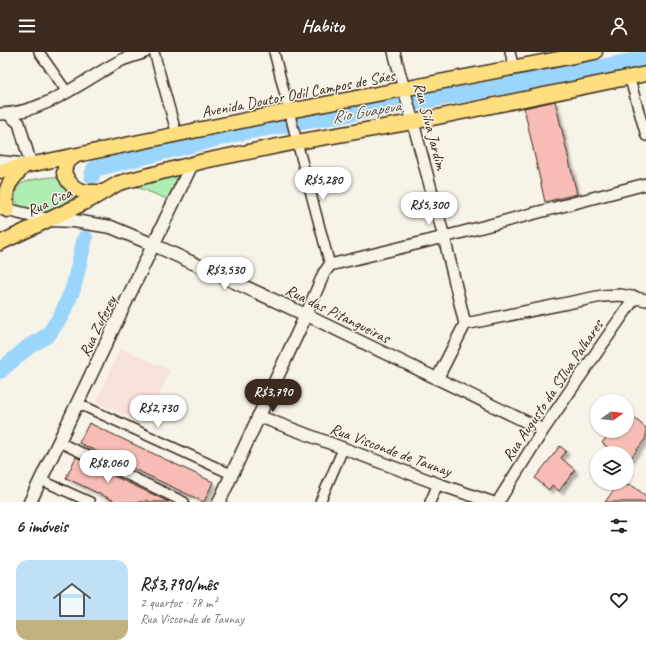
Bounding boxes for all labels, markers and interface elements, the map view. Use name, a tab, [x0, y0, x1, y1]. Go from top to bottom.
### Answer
icon: menu	[16, 15, 38, 37]
text: Habito	[302, 15, 344, 37]
icon: person	[608, 15, 630, 37]
street label: Avenida Doutor Odil Campos de Sáes	[200, 65, 398, 123]
street label: Rua Silva Jardim	[409, 80, 452, 174]
water label: Rio Guapeva	[330, 95, 404, 128]
pin: R$5,280	[286, 167, 360, 201]
text: R$5,280	[304, 172, 342, 188]
street label: Rua Cica	[24, 182, 76, 221]
pin: R$5,300	[392, 192, 466, 226]
text: R$5,300	[410, 197, 448, 213]
pin: R$3,530	[188, 257, 262, 291]
text: R$3,530	[206, 262, 244, 278]
street label: Rua das Pitangueiras	[282, 280, 394, 348]
street label: Rua Zuferey	[75, 292, 122, 360]
street label: Rua Augusto da SIlva Palhares	[498, 315, 608, 465]
pin: R$3,790	[236, 379, 310, 413]
text: R$3,790	[254, 384, 292, 400]
north arrow	[590, 394, 634, 438]
map controls	[590, 394, 634, 490]
pin: R$2,730	[121, 395, 195, 429]
text: R$2,730	[139, 400, 177, 416]
street label: Rua Visconde de Taunay	[327, 419, 456, 482]
button: layers	[590, 446, 634, 490]
pin: R$8,060	[71, 450, 145, 484]
text: R$8,060	[88, 455, 128, 471]
icon: filters	[608, 515, 630, 537]
text: 6 imóveis	[16, 516, 68, 537]
text: R$3,790/mês	[140, 574, 217, 595]
icon: home	[48, 576, 96, 624]
icon: heart	[608, 589, 630, 611]
text: 2 quartos · 78 m²	[140, 595, 217, 611]
text: Rua Visconde de Taunay	[140, 611, 244, 627]

